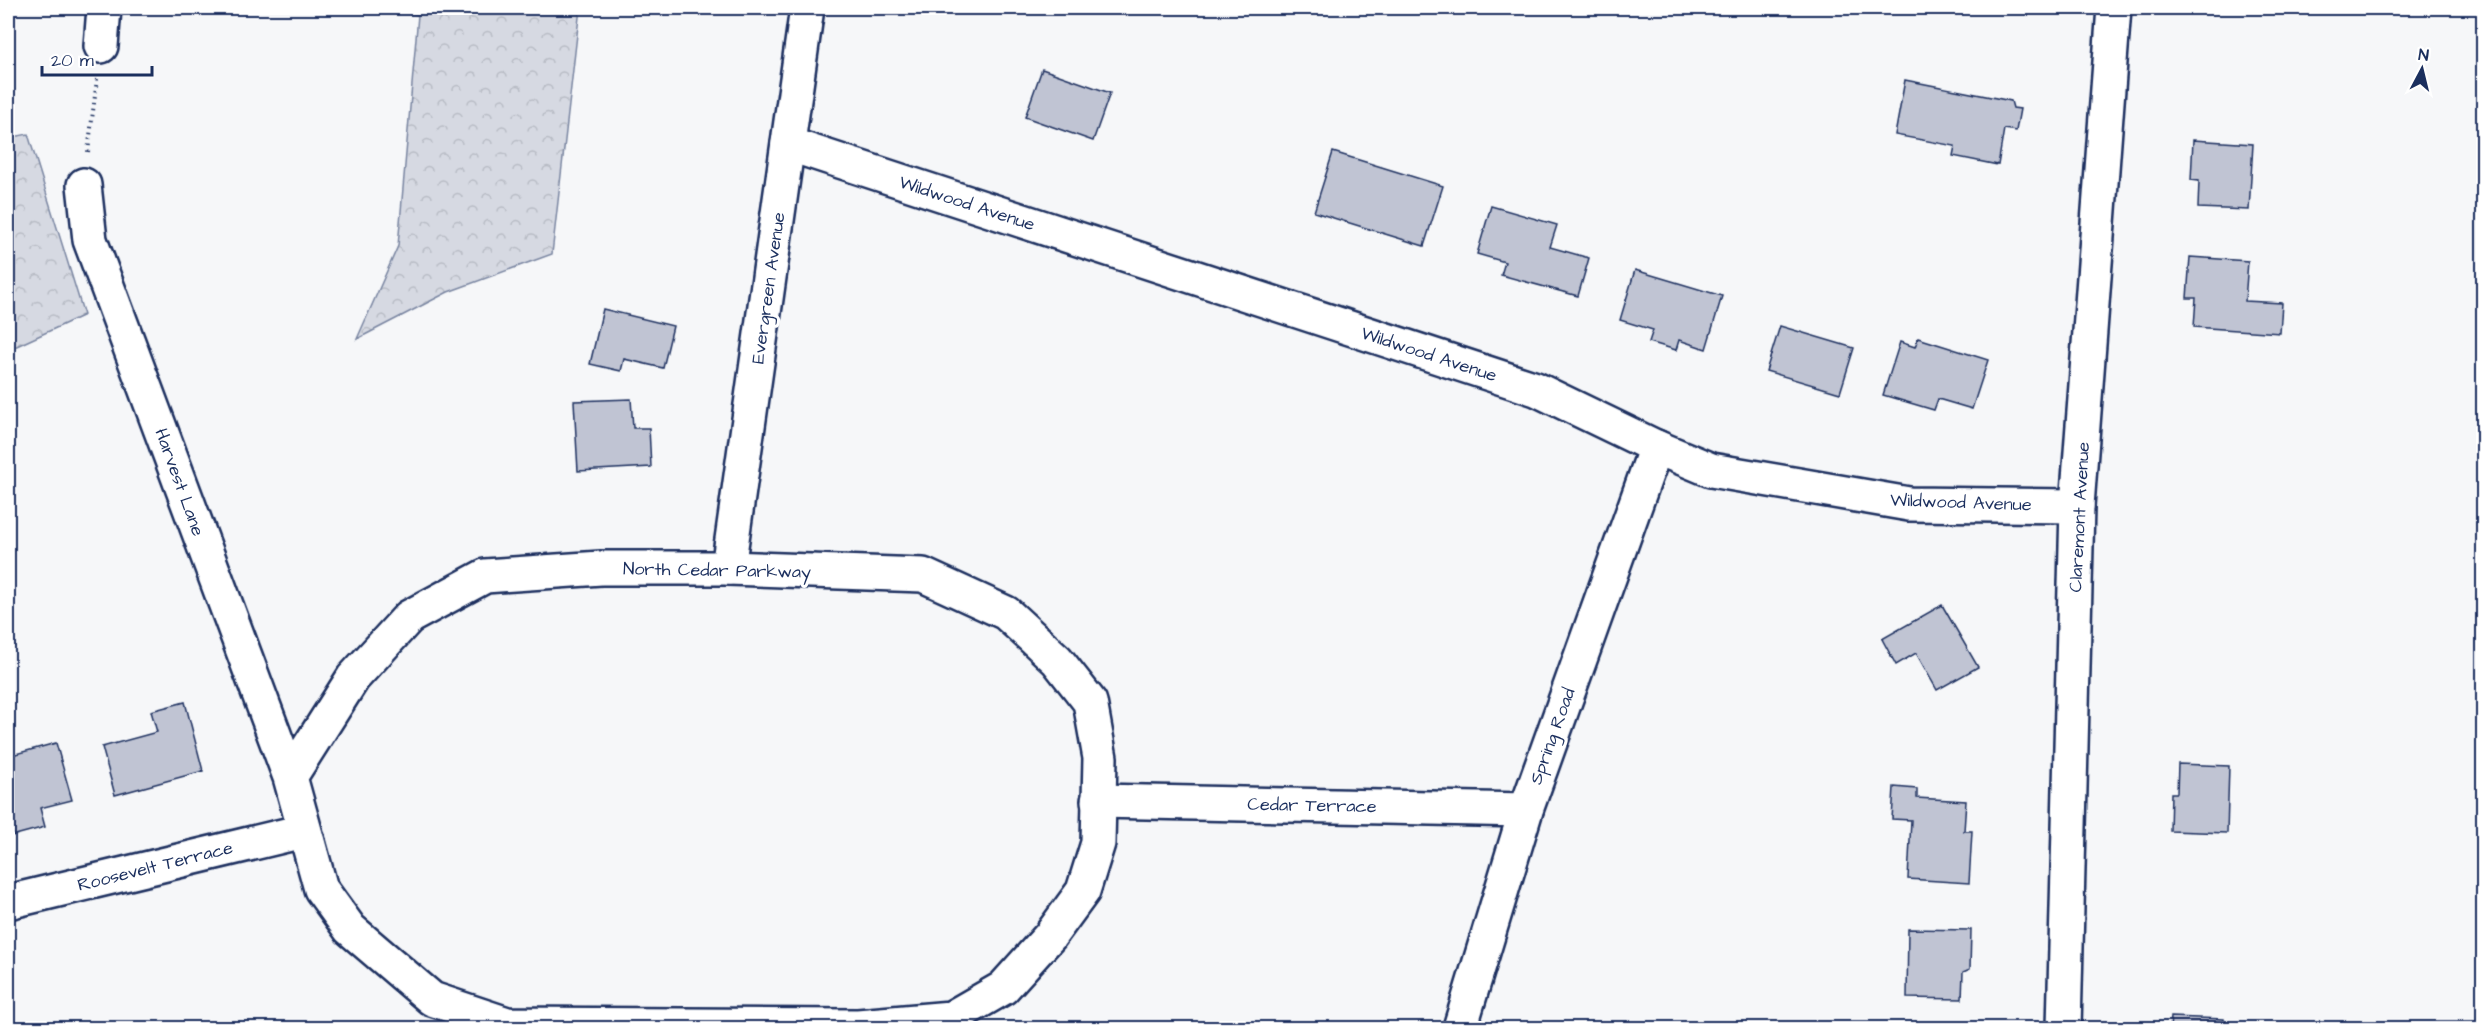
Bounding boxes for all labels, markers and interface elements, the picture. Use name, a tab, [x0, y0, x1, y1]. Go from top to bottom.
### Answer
scale bar	[42, 39, 152, 77]
north arrow	[2392, 39, 2452, 99]
text: N	[2417, 44, 2430, 67]
text: 20 m	[51, 48, 94, 73]
street label: Wildwood Avenue	[896, 170, 1038, 237]
street label: Evergreen Avenue	[745, 210, 793, 366]
street label: Wildwood Avenue	[1358, 321, 1500, 388]
street label: Harvest Lane	[148, 425, 211, 540]
street label: Claremont Avenue	[2063, 441, 2096, 593]
street label: Wildwood Avenue	[1890, 488, 2032, 517]
street label: North Cedar Parkway	[623, 556, 811, 586]
street label: Spring Road	[1523, 684, 1582, 788]
street label: Cedar Terrace	[1247, 792, 1377, 819]
street label: Roosevelt Terrace	[75, 835, 236, 898]

